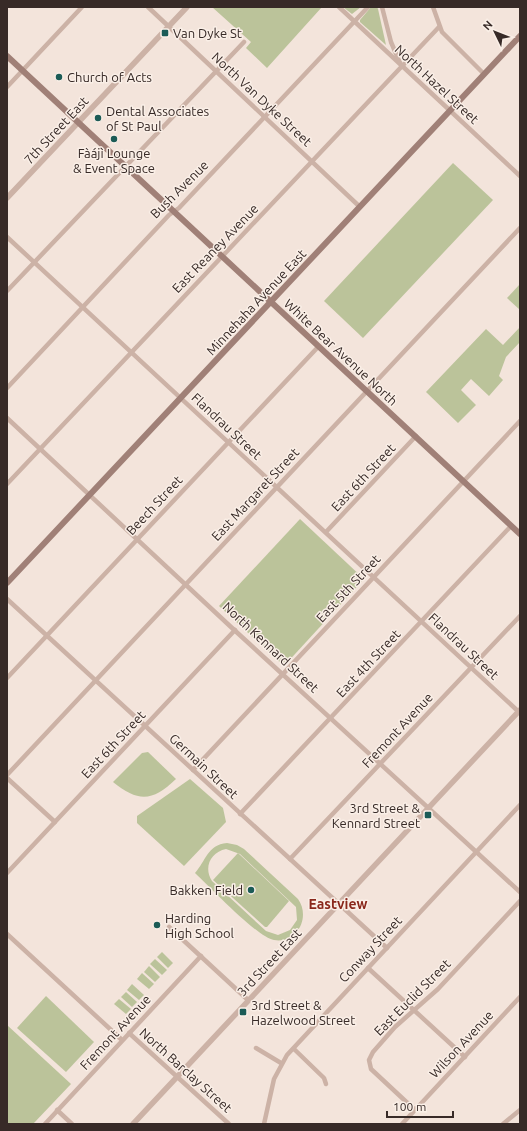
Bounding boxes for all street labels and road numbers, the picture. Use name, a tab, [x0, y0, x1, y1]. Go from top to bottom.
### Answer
street label: North Hazel Street	[392, 42, 482, 126]
street label: North Van Dyke Street	[209, 49, 315, 149]
street label: 7th Street East	[21, 93, 91, 167]
street label: Bush Avenue	[147, 157, 211, 221]
street label: East Reaney Avenue	[169, 201, 261, 295]
street label: Minnehaha Avenue East	[203, 246, 309, 358]
street label: White Bear Avenue North	[282, 296, 400, 408]
street label: Flandrau Street	[189, 390, 265, 462]
street label: East 6th Street	[328, 440, 398, 514]
street label: East Margaret Street	[209, 445, 301, 543]
street label: Beech Street	[123, 473, 185, 537]
street label: East 5th Street	[313, 551, 383, 625]
street label: North Kennard Street	[220, 599, 322, 695]
street label: Flandrau Street	[426, 610, 502, 682]
street label: East 4th Street	[333, 626, 403, 700]
street label: Fremont Avenue	[359, 690, 435, 770]
street label: East 6th Street	[78, 707, 148, 781]
street label: Germain Street	[167, 731, 241, 801]
street label: Conway Street	[336, 913, 404, 985]
street label: 3rd Street East	[234, 925, 304, 999]
street label: East Euclid Street	[371, 956, 453, 1038]
street label: Fremont Avenue	[77, 992, 153, 1072]
street label: Wilson Avenue	[426, 1008, 496, 1080]
street label: North Barclay Street	[137, 1025, 235, 1115]

